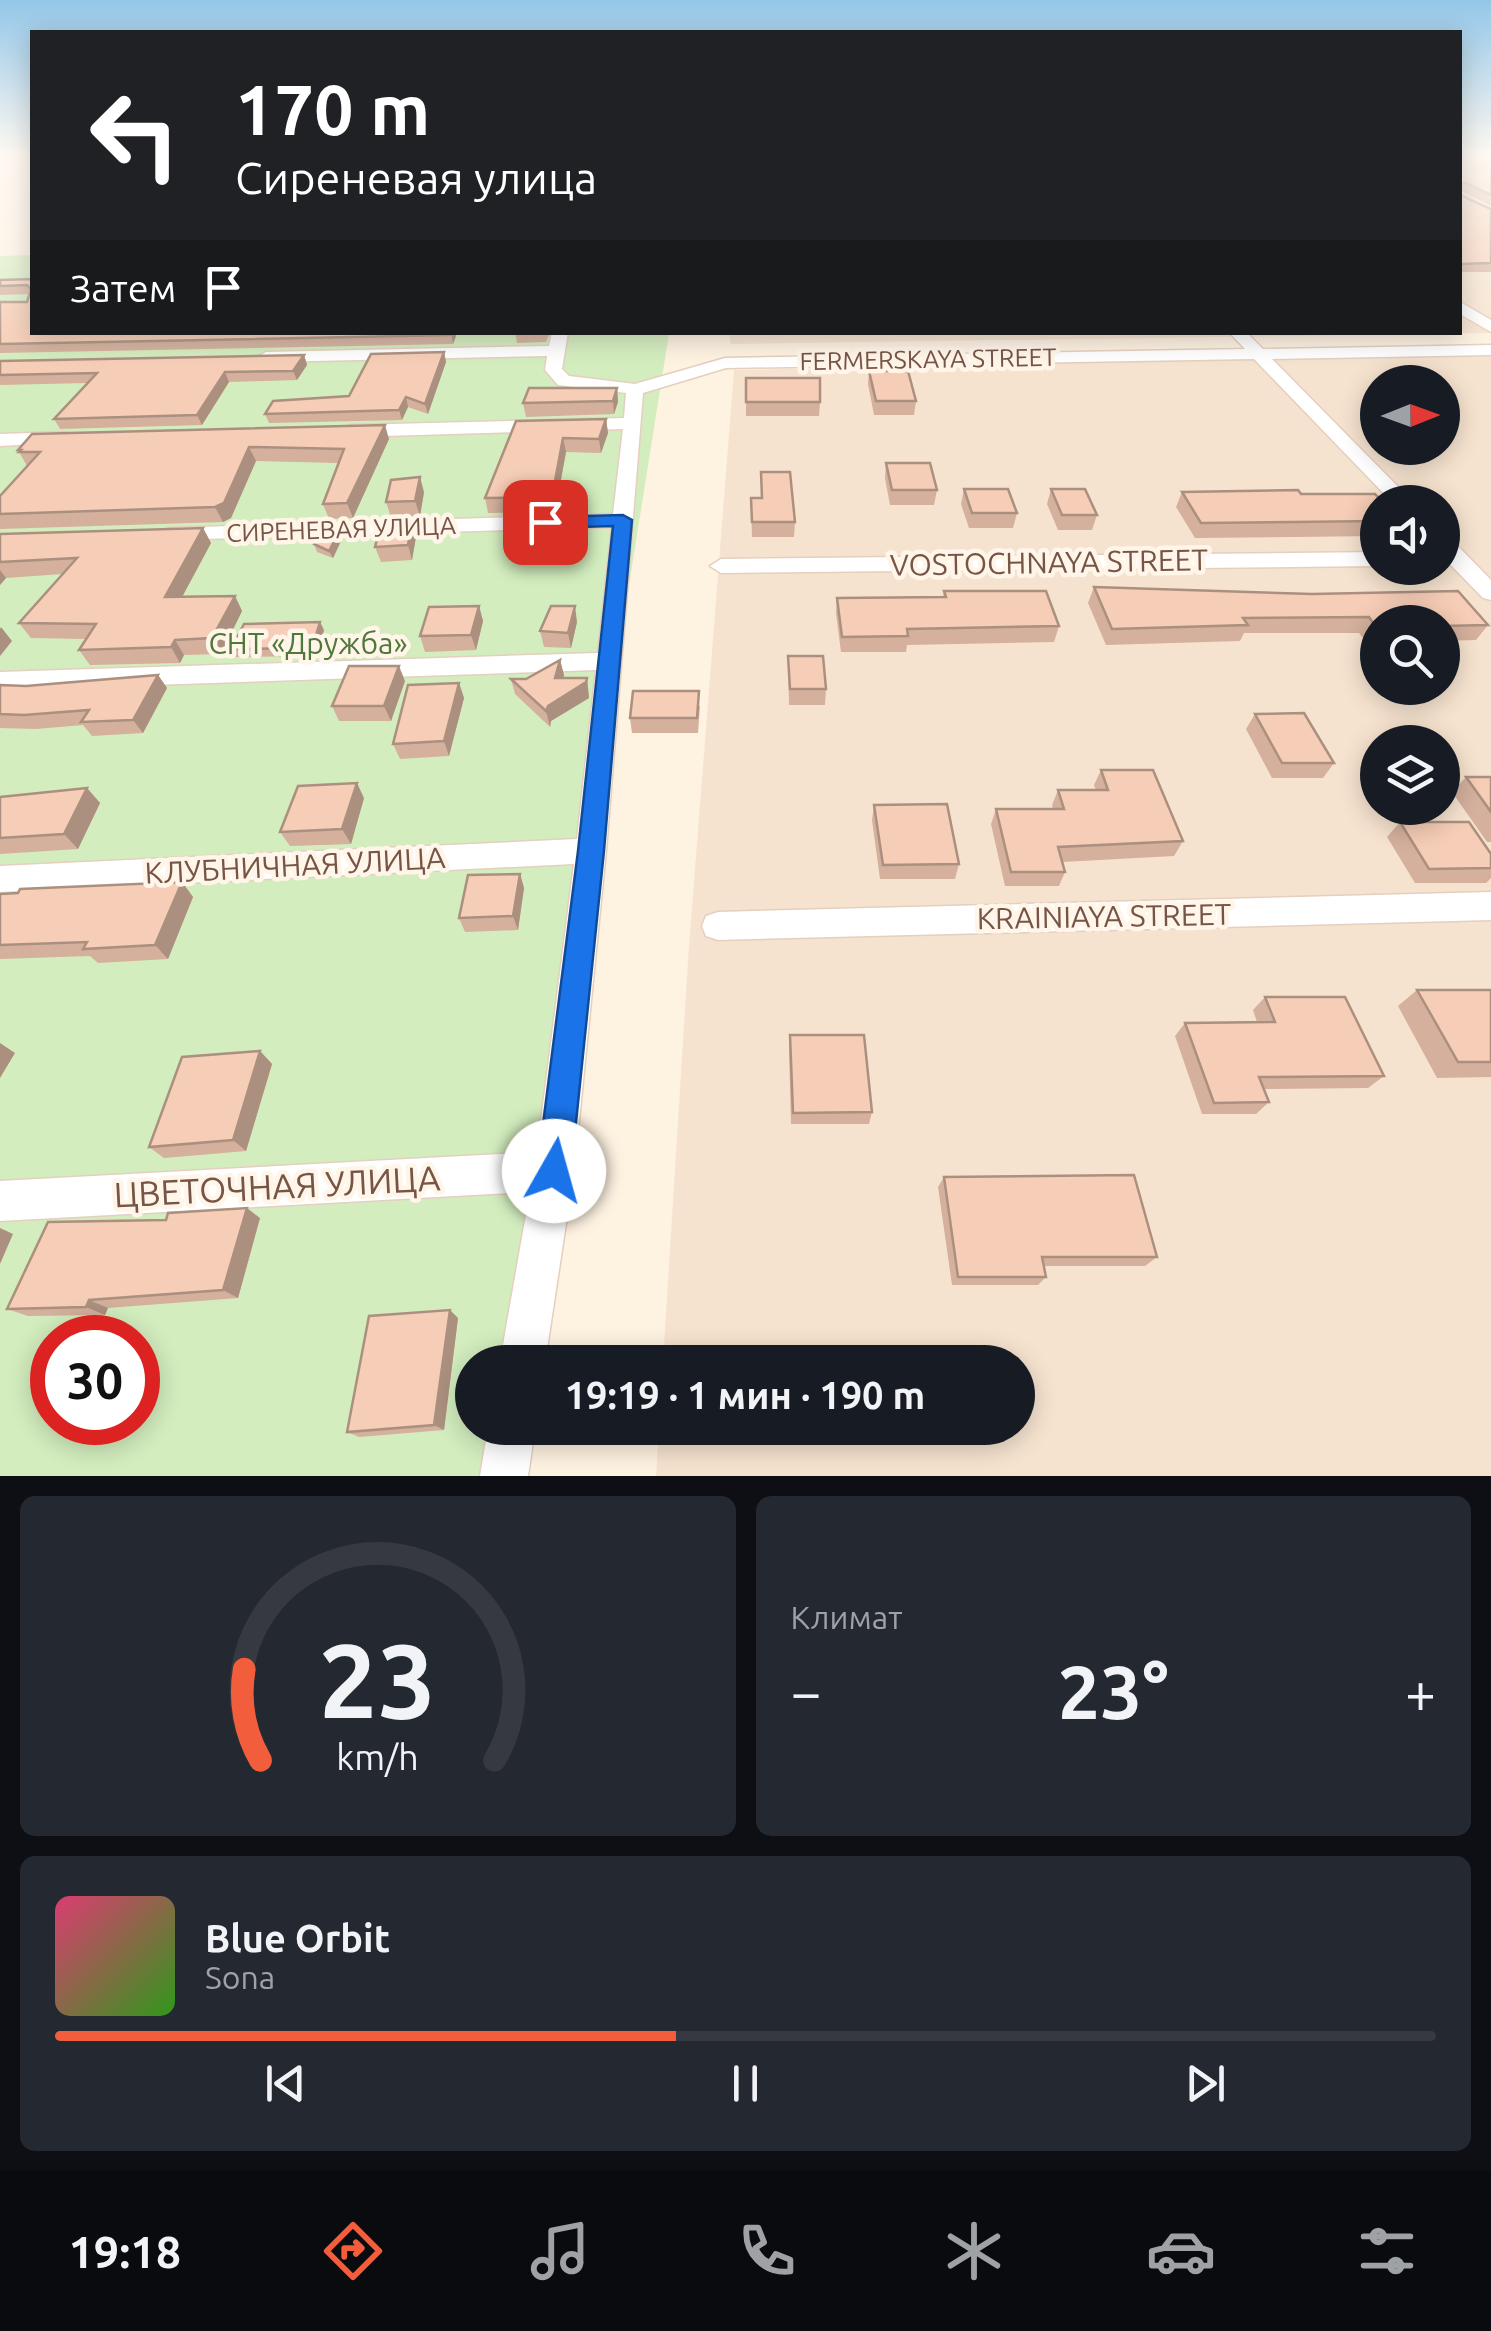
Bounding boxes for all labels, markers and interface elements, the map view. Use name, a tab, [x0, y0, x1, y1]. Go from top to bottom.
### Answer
icon: left	[70, 70, 200, 200]
text: 170 m	[235, 70, 430, 148]
text: Сиреневая улица	[235, 152, 597, 203]
icon: arrive	[196, 260, 251, 315]
text: Затем	[70, 267, 176, 309]
street label: FERMERSKAYA STREET	[799, 343, 1057, 375]
north arrow	[1360, 365, 1460, 465]
map controls	[1360, 365, 1460, 825]
pin	[503, 480, 588, 565]
button: sound	[1360, 485, 1460, 585]
icon: arrive	[518, 495, 573, 550]
street label: СИРЕНЕВАЯ УЛИЦА	[226, 511, 456, 547]
street label: VOSTOCHNAYA STREET	[890, 542, 1209, 582]
button: search	[1360, 605, 1460, 705]
park label: СНТ «Дружба»	[208, 626, 408, 660]
button: layers	[1360, 725, 1460, 825]
street label: КЛУБНИЧНАЯ УЛИЦА	[144, 840, 447, 890]
street label: KRAINIAYA STREET	[976, 897, 1232, 935]
position arrow	[502, 1119, 606, 1223]
street label: ЦВЕТОЧНАЯ УЛИЦА	[113, 1157, 442, 1215]
speed limit sign: 30	[30, 1315, 160, 1445]
text: 19:19 · 1 мин · 190 m	[565, 1374, 925, 1416]
text: Климат	[791, 1599, 902, 1635]
text: 23	[319, 1621, 436, 1738]
text: 23°	[1058, 1649, 1169, 1733]
text: −	[791, 1661, 822, 1722]
text: +	[1405, 1661, 1436, 1722]
text: km/h	[336, 1737, 419, 1777]
text: Blue Orbit	[205, 1917, 390, 1959]
text: Sona	[205, 1959, 275, 1995]
icon: previous	[258, 2056, 313, 2111]
icon: pause	[718, 2056, 773, 2111]
icon: next	[1178, 2056, 1233, 2111]
icon: directions	[318, 2216, 388, 2286]
icon: music	[525, 2216, 595, 2286]
icon: phone	[732, 2216, 802, 2286]
icon: climate	[939, 2216, 1009, 2286]
icon: car	[1146, 2216, 1216, 2286]
icon: filters	[1352, 2216, 1422, 2286]
text: 19:18	[68, 2226, 181, 2277]

